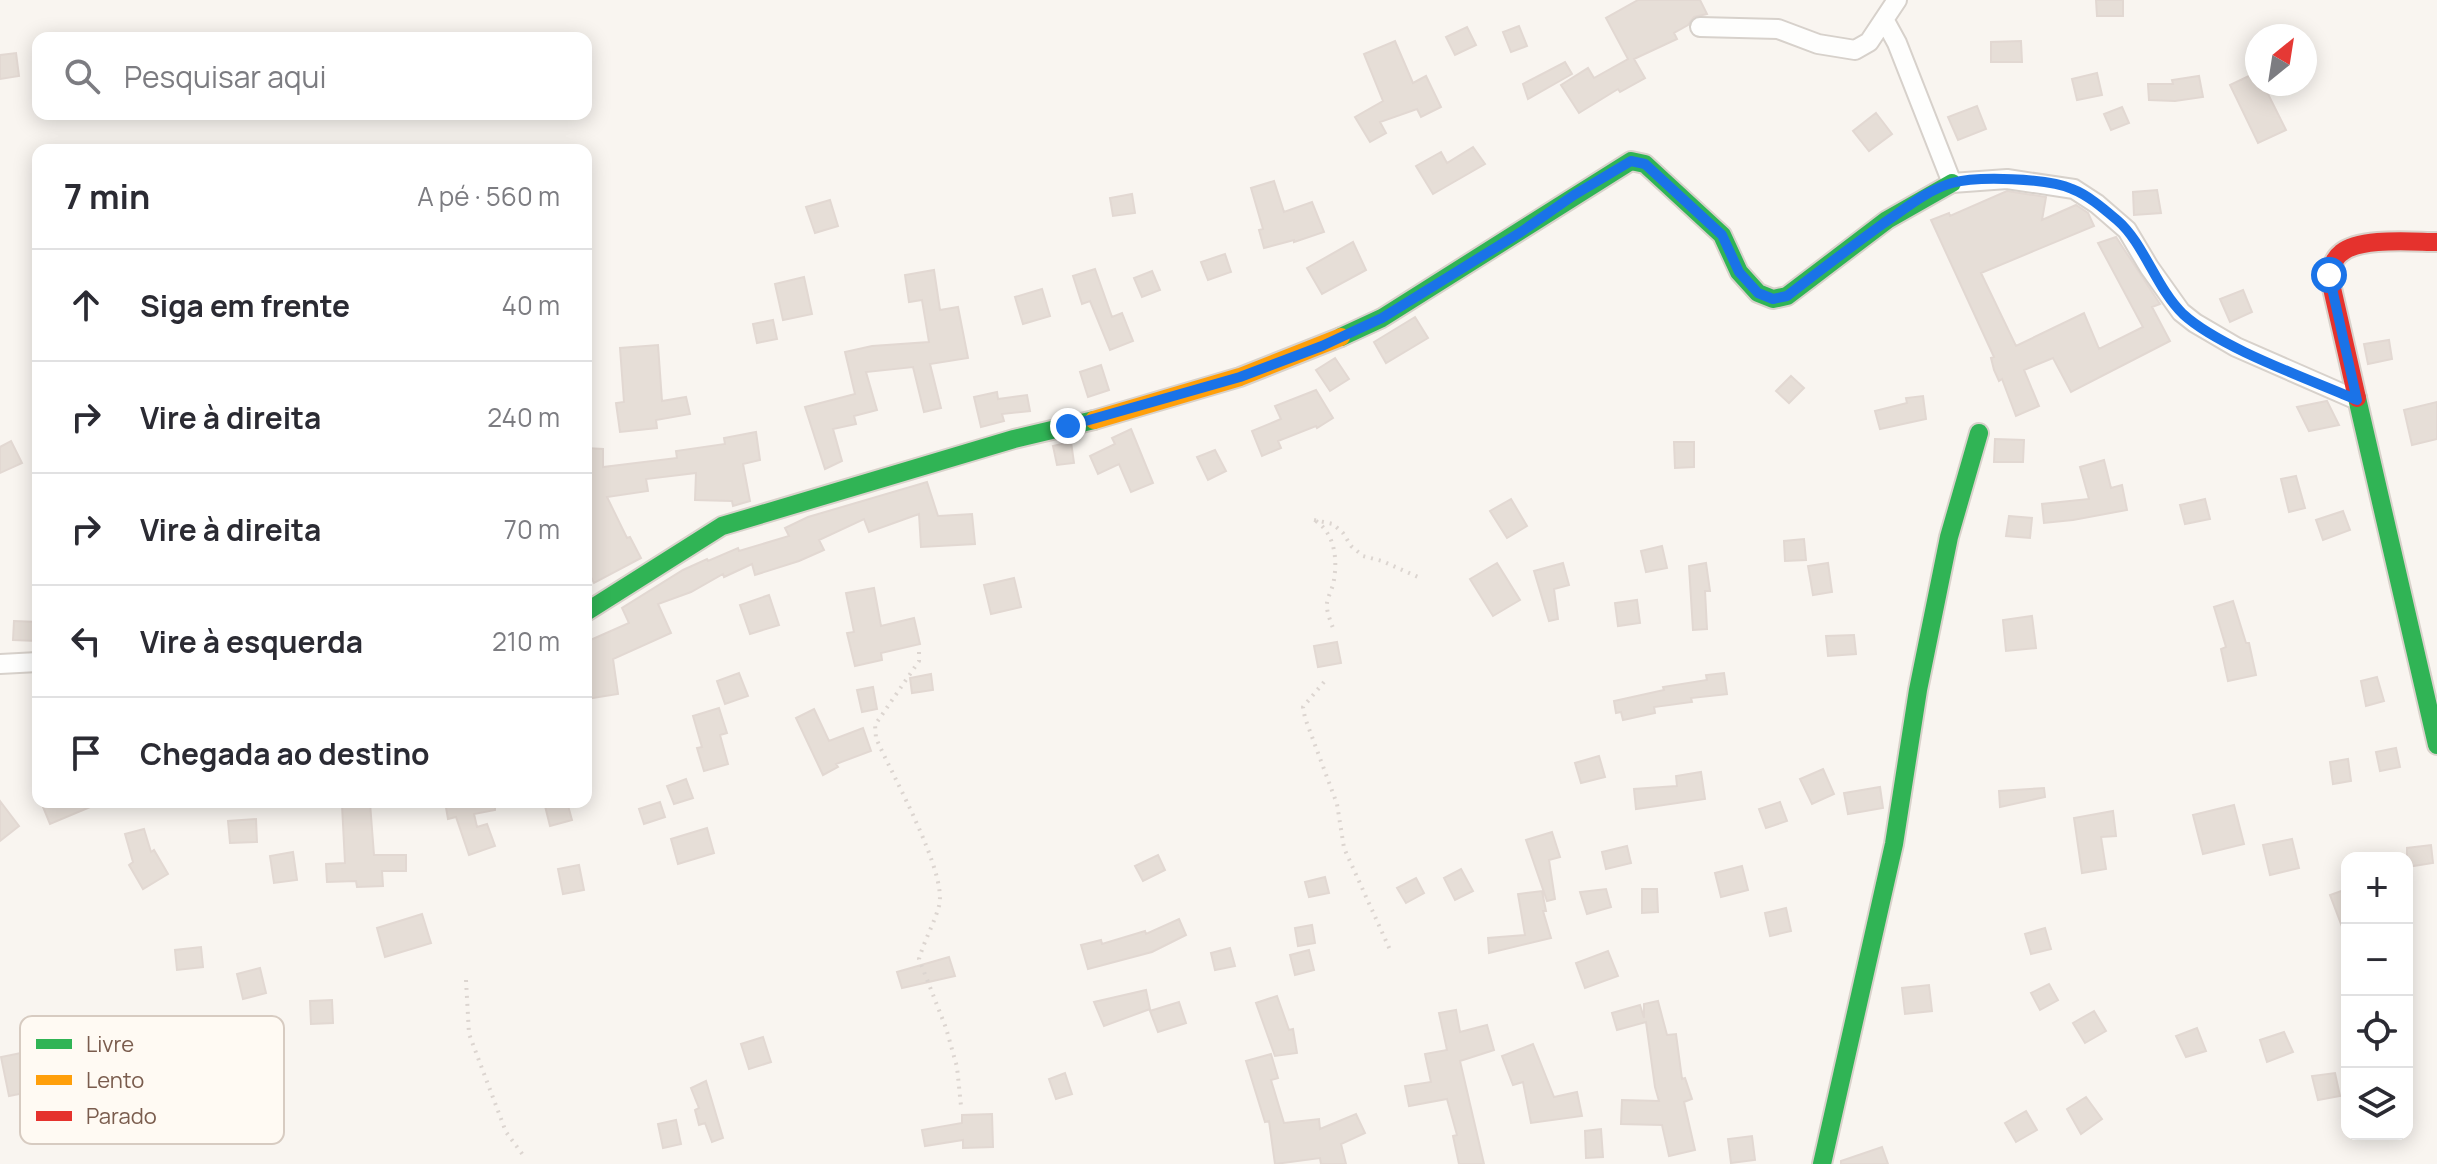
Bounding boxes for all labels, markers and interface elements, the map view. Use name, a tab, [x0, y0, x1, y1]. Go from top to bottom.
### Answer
north arrow	[2245, 24, 2317, 96]
search box	[32, 32, 592, 120]
icon: search	[60, 54, 104, 98]
text: Pesquisar aqui	[124, 56, 326, 97]
text: 7 min	[64, 173, 150, 219]
text: A pé · 560 m	[417, 178, 560, 214]
route start	[2311, 257, 2347, 293]
icon: ahead	[64, 283, 108, 327]
text: Siga em frente	[140, 285, 350, 326]
text: 40 m	[502, 287, 560, 323]
icon: right	[64, 395, 108, 439]
text: Vire à direita	[140, 397, 321, 438]
text: 240 m	[487, 399, 560, 435]
route end	[1050, 408, 1086, 444]
icon: right	[64, 507, 108, 551]
text: Vire à direita	[140, 509, 321, 550]
text: 70 m	[504, 511, 560, 547]
icon: left	[64, 619, 108, 663]
text: Vire à esquerda	[140, 621, 363, 662]
text: 210 m	[492, 623, 560, 659]
icon: arrive	[64, 731, 108, 775]
text: Chegada ao destino	[140, 733, 430, 774]
map controls	[2341, 852, 2413, 1140]
button: +	[2341, 852, 2413, 924]
button: −	[2341, 924, 2413, 996]
button: locate	[2341, 996, 2413, 1068]
legend	[20, 1016, 284, 1144]
text: Livre	[86, 1029, 134, 1059]
text: Lento	[86, 1065, 144, 1095]
button: layers	[2341, 1068, 2413, 1140]
text: Parado	[86, 1101, 157, 1131]

